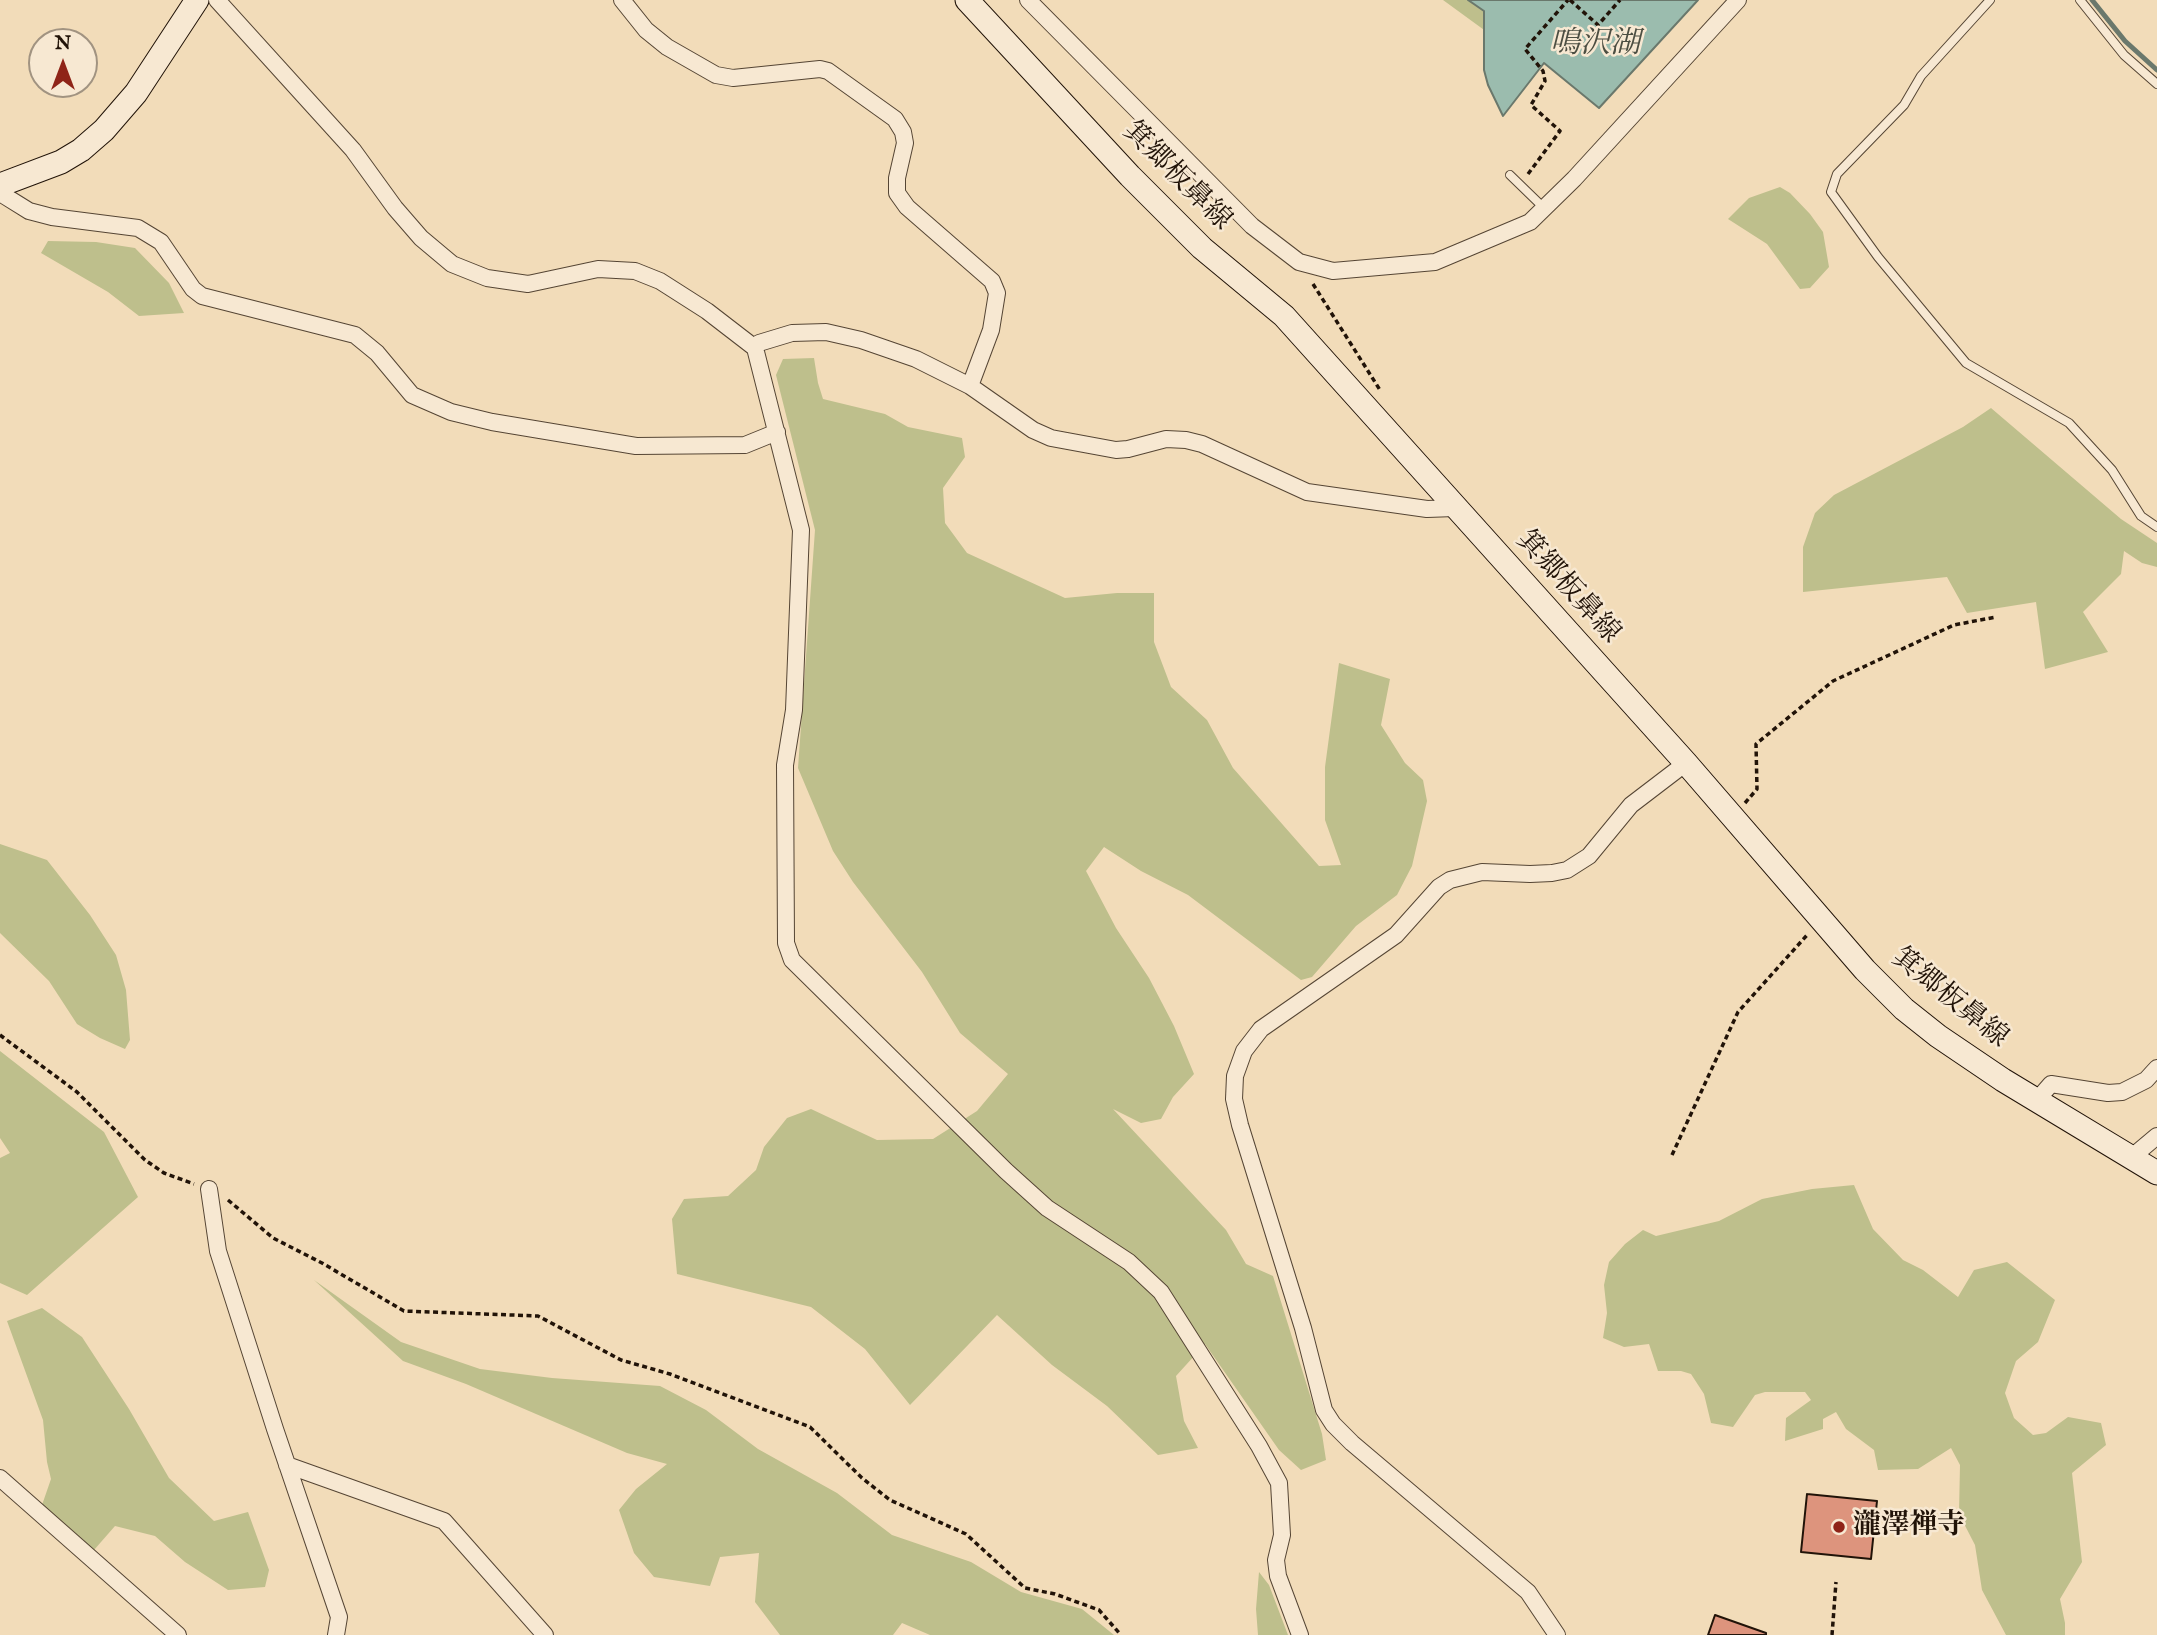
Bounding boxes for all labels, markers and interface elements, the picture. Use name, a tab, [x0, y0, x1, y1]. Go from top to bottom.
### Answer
north arrow	[28, 28, 98, 98]
water label: 鳴沢湖	[1550, 28, 1640, 64]
text: N	[55, 32, 71, 56]
street label: 箕郷板鼻線	[1115, 116, 1237, 238]
street label: 箕郷板鼻線	[1508, 525, 1626, 651]
street label: 箕郷板鼻線	[1884, 942, 2014, 1056]
place label: 瀧澤禅寺	[1853, 1510, 1965, 1544]
marker: 瀧澤禅寺	[1831, 1519, 1847, 1535]

